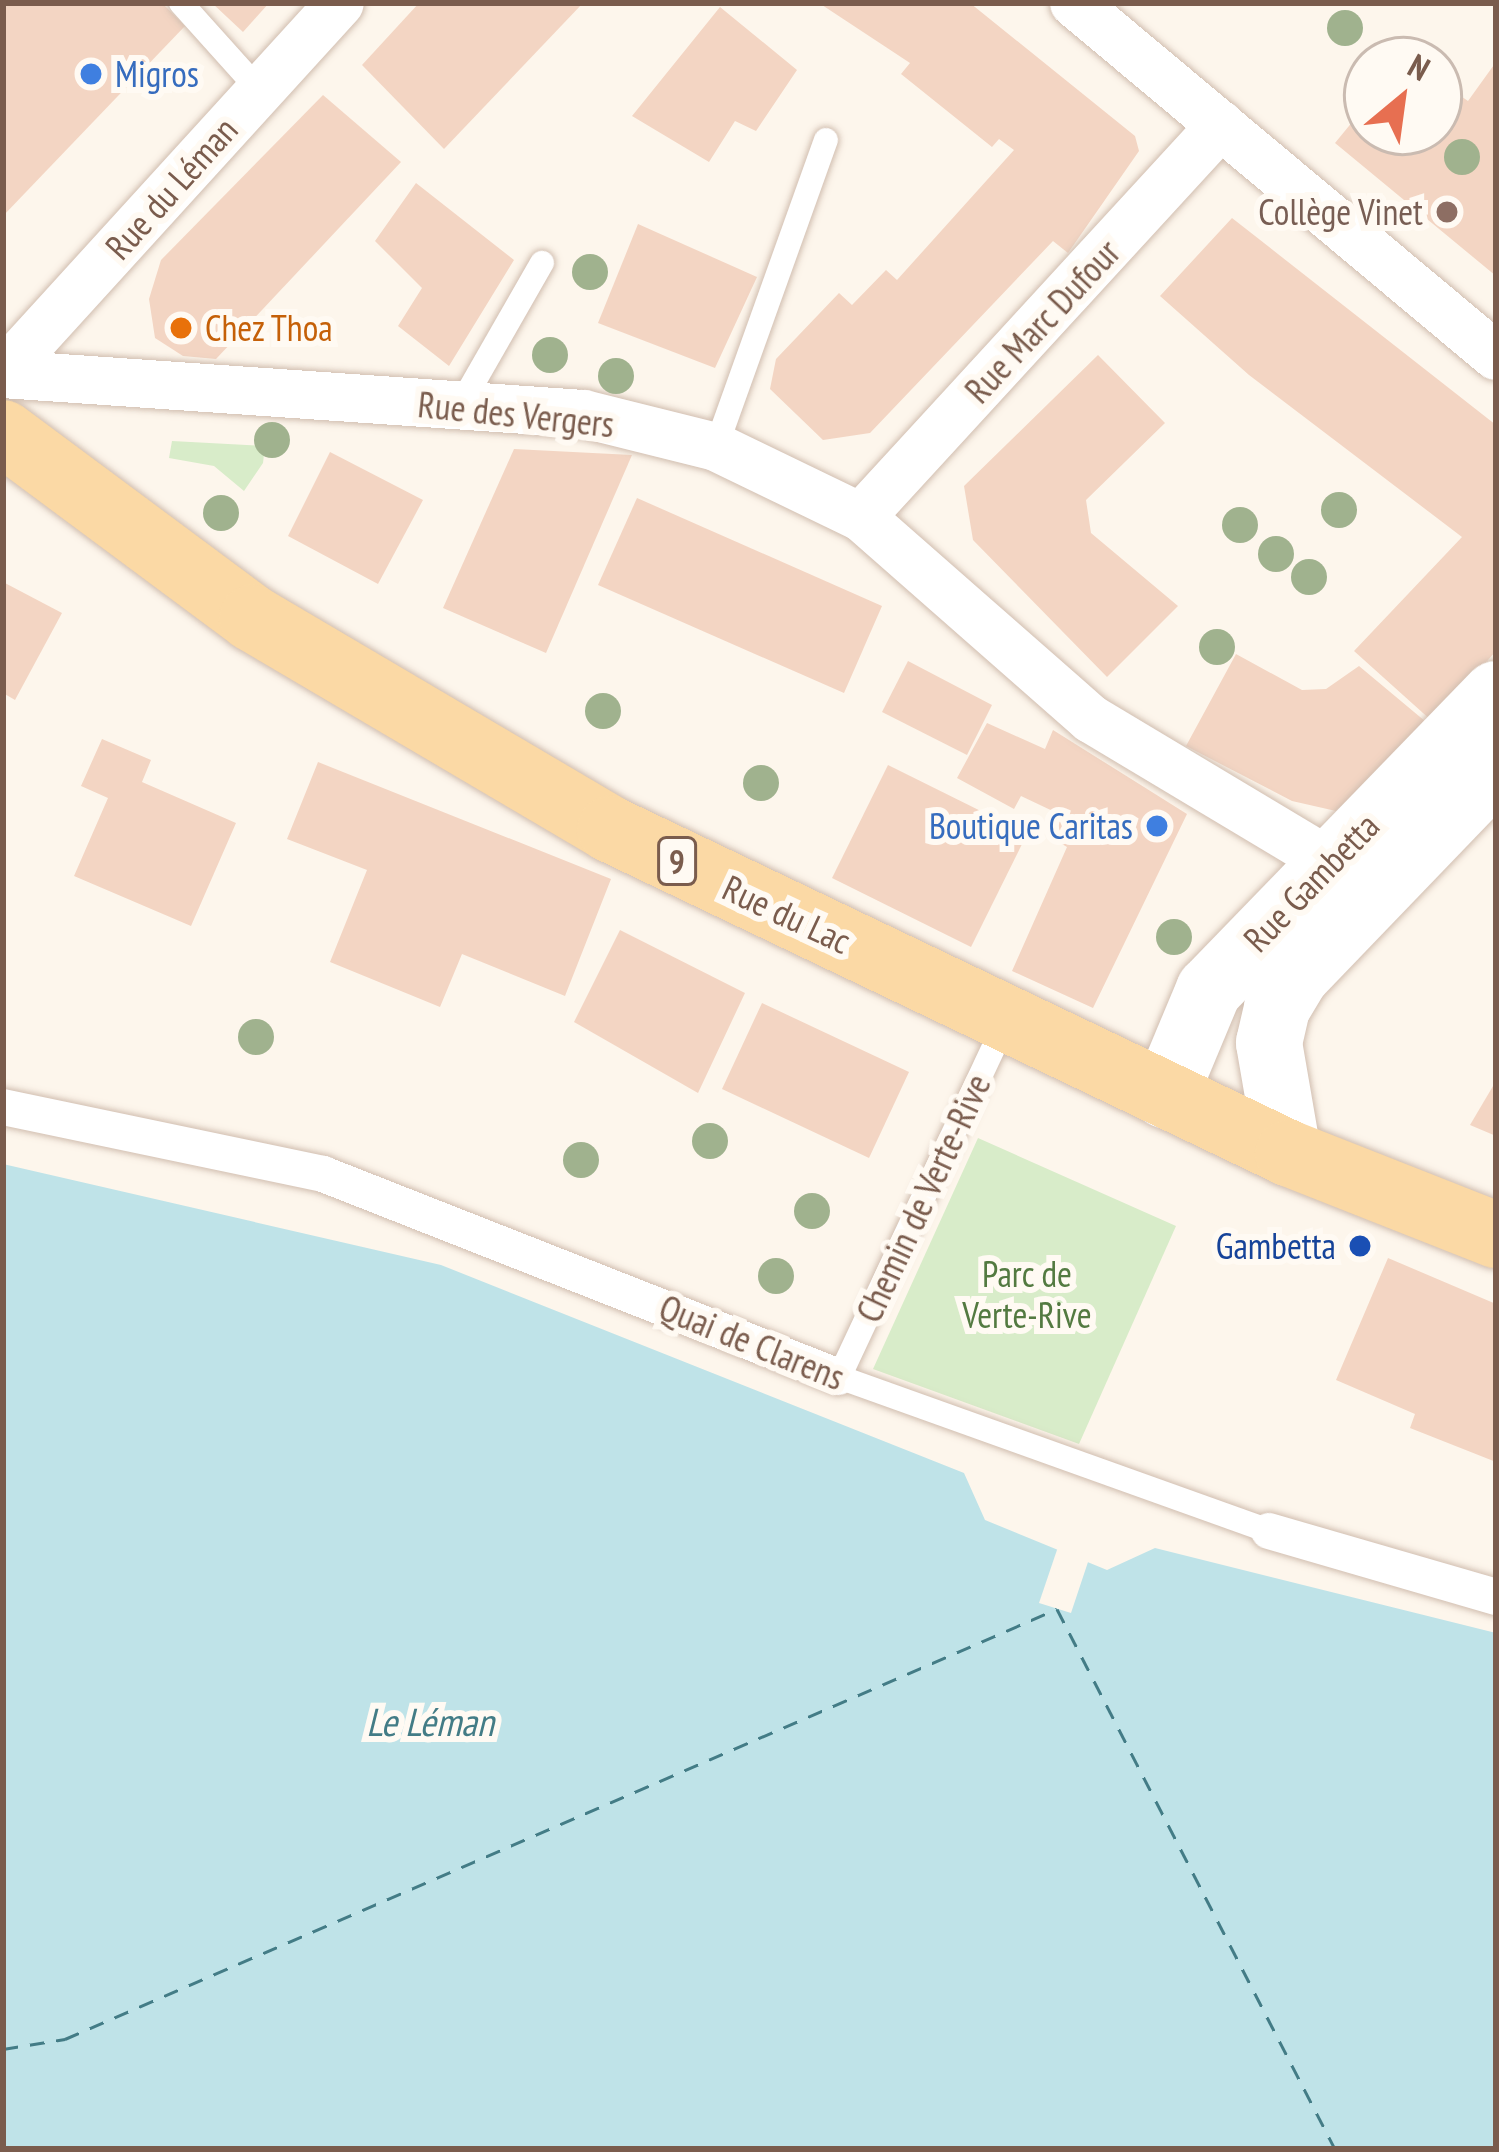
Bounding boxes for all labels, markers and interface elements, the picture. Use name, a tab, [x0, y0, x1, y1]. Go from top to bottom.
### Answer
north arrow	[1343, 36, 1463, 156]
text: N	[1401, 44, 1437, 90]
place label: Migros	[115, 52, 199, 96]
marker: Migros	[78, 61, 104, 87]
street label: Rue du Léman	[96, 108, 246, 268]
place label: Collège Vinet	[1258, 190, 1423, 234]
marker: Collège Vinet	[1434, 199, 1460, 225]
street label: Rue Marc Dufour	[955, 230, 1129, 412]
place label: Chez Thoa	[205, 306, 334, 350]
marker: Chez Thoa	[168, 315, 194, 341]
street label: Rue des Vergers	[415, 382, 617, 446]
place label: Boutique Caritas	[929, 804, 1133, 848]
street label: Rue Gambetta	[1234, 804, 1388, 960]
marker: Boutique Caritas	[1144, 813, 1170, 839]
road number: 9	[656, 834, 698, 888]
street label: Rue du Lac	[716, 866, 858, 962]
street label: Chemin de Verte-Rive	[847, 1067, 999, 1329]
place label: Gambetta	[1216, 1224, 1336, 1268]
marker: Gambetta	[1347, 1233, 1373, 1259]
park label: Parc de Verte-Rive	[962, 1251, 1092, 1336]
street label: Quai de Clarens	[653, 1285, 851, 1399]
water label: Le Léman	[366, 1699, 494, 1745]

